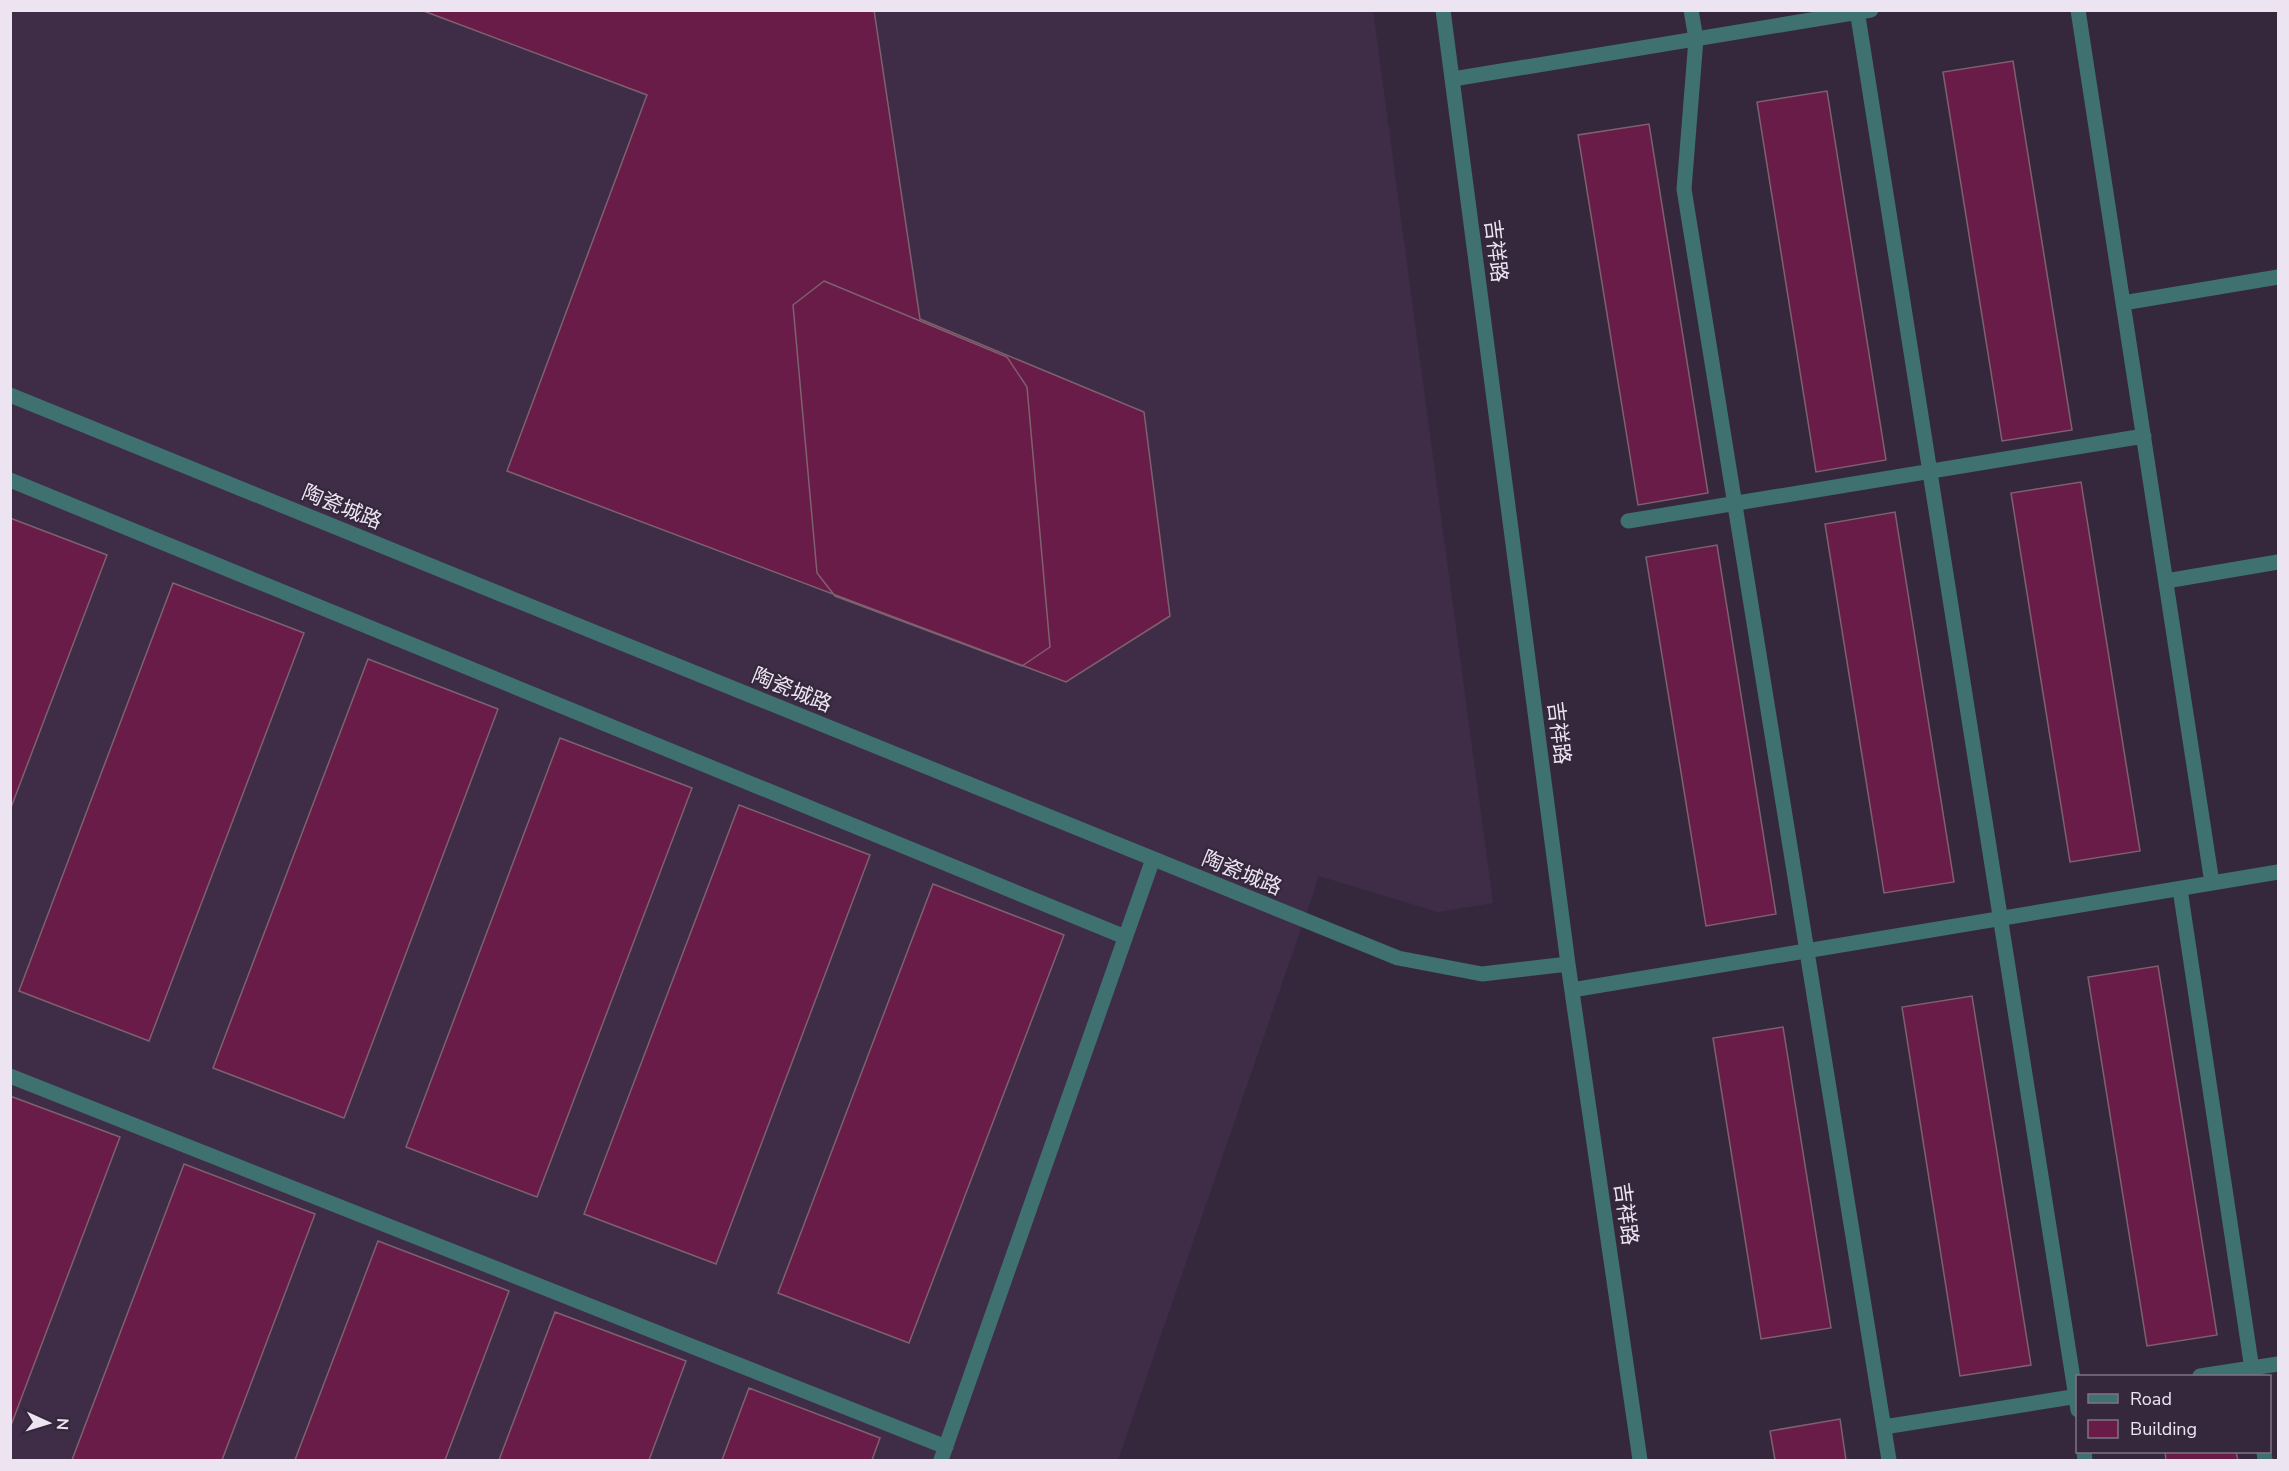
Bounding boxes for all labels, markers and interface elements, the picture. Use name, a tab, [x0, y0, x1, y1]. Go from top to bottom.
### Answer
street label: 吉祥路	[1478, 218, 1514, 284]
street label: 陶瓷城路	[298, 478, 386, 536]
street label: 陶瓷城路	[748, 661, 836, 719]
street label: 吉祥路	[1541, 700, 1577, 766]
street label: 陶瓷城路	[1198, 844, 1286, 902]
street label: 吉祥路	[1608, 1181, 1644, 1247]
legend	[2076, 1375, 2271, 1453]
text: Road	[2130, 1387, 2172, 1411]
north arrow	[18, 1393, 78, 1453]
text: N	[51, 1417, 73, 1431]
text: Building	[2130, 1417, 2197, 1441]

